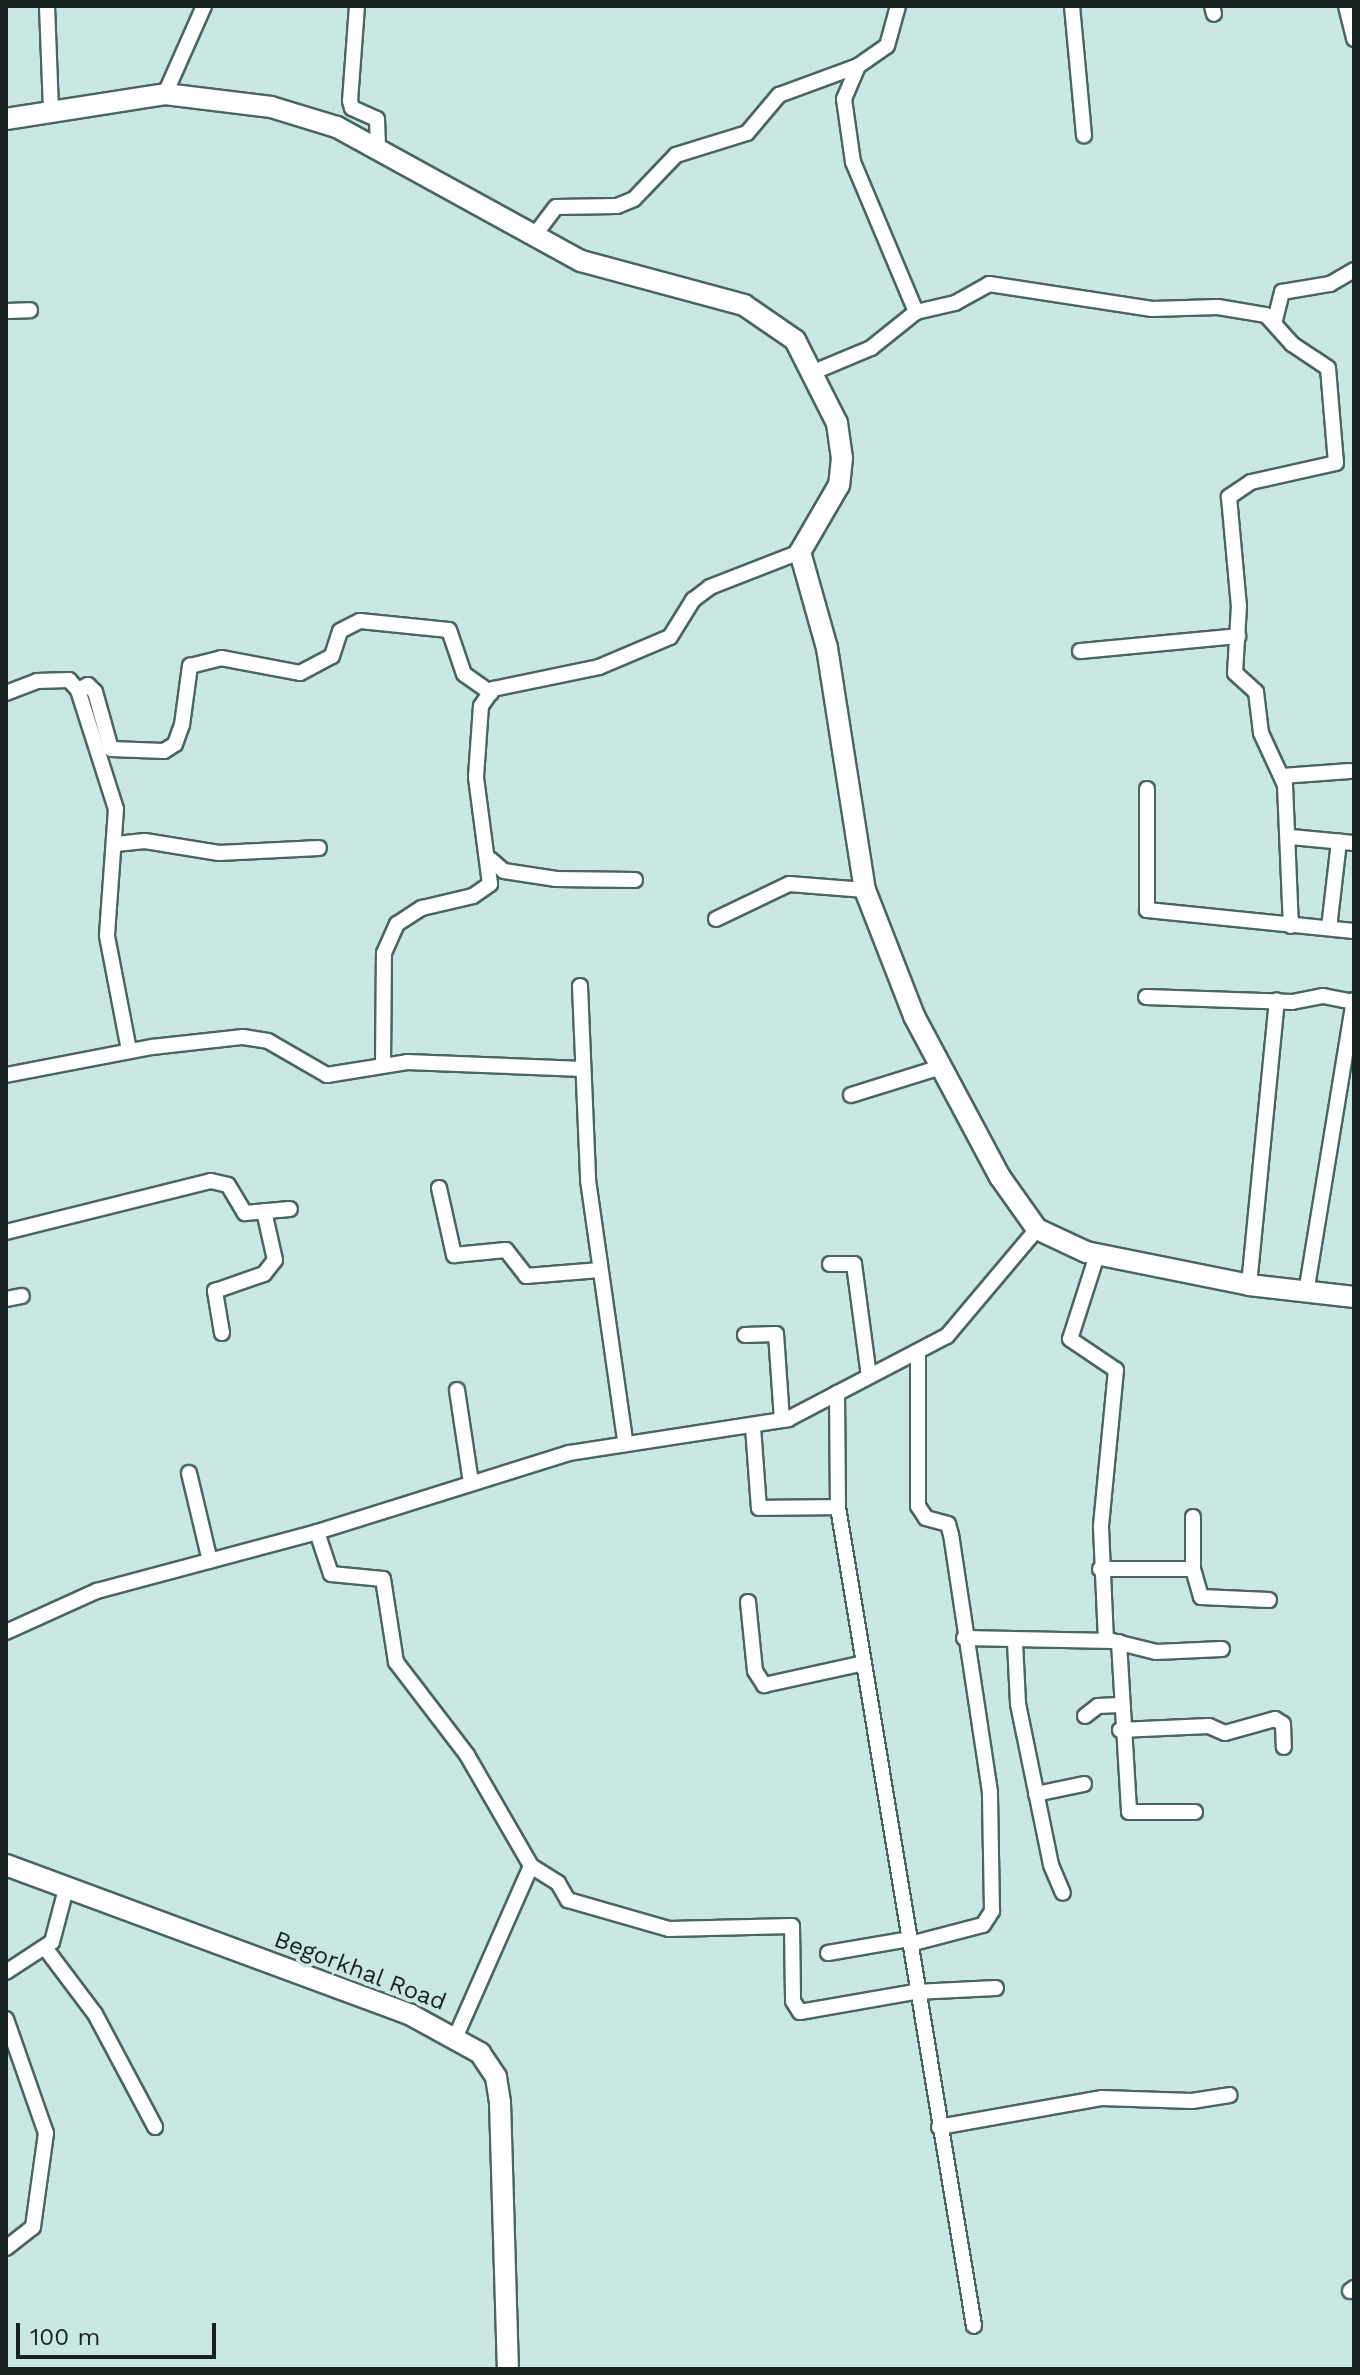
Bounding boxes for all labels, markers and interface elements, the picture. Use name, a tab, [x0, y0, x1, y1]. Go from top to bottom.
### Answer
street label: Begorkhal Road	[270, 1925, 450, 2017]
scale bar	[20, 2307, 220, 2357]
text: 100 m	[30, 2323, 100, 2351]

